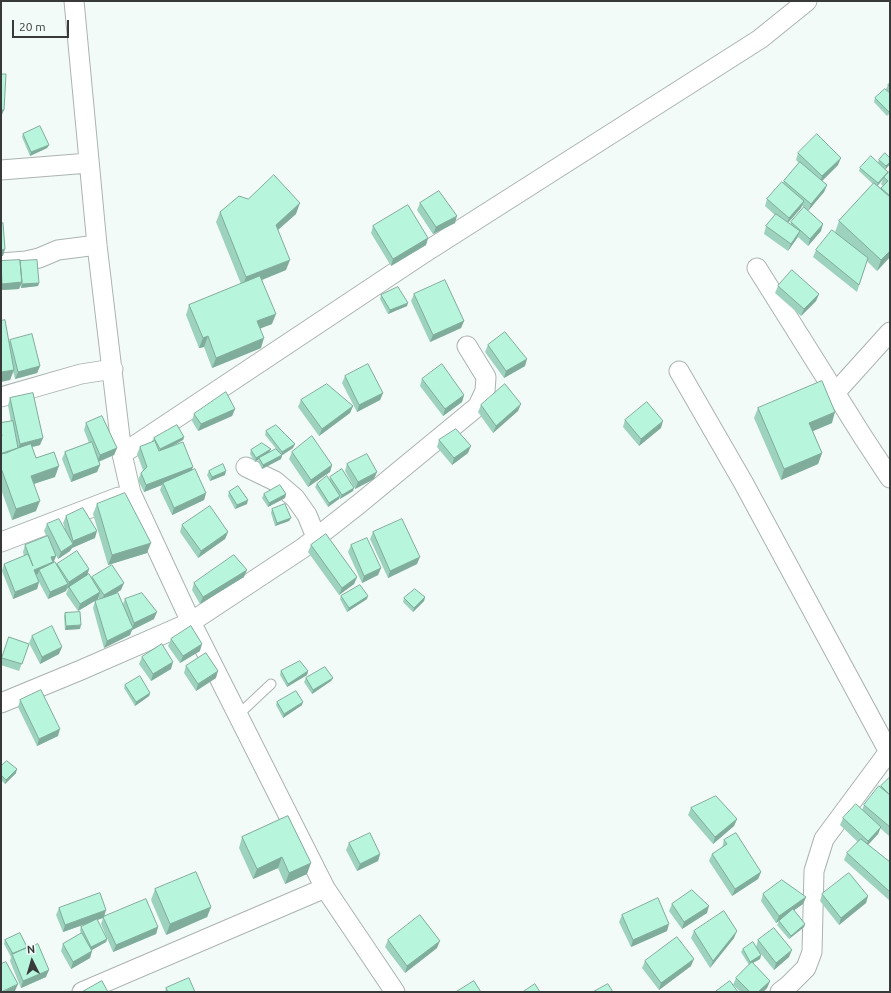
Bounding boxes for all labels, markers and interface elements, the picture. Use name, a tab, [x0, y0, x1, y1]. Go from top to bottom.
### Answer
scale bar	[14, 12, 71, 38]
text: 20 m	[19, 20, 46, 33]
north arrow	[12, 941, 52, 981]
text: N	[26, 943, 36, 955]

